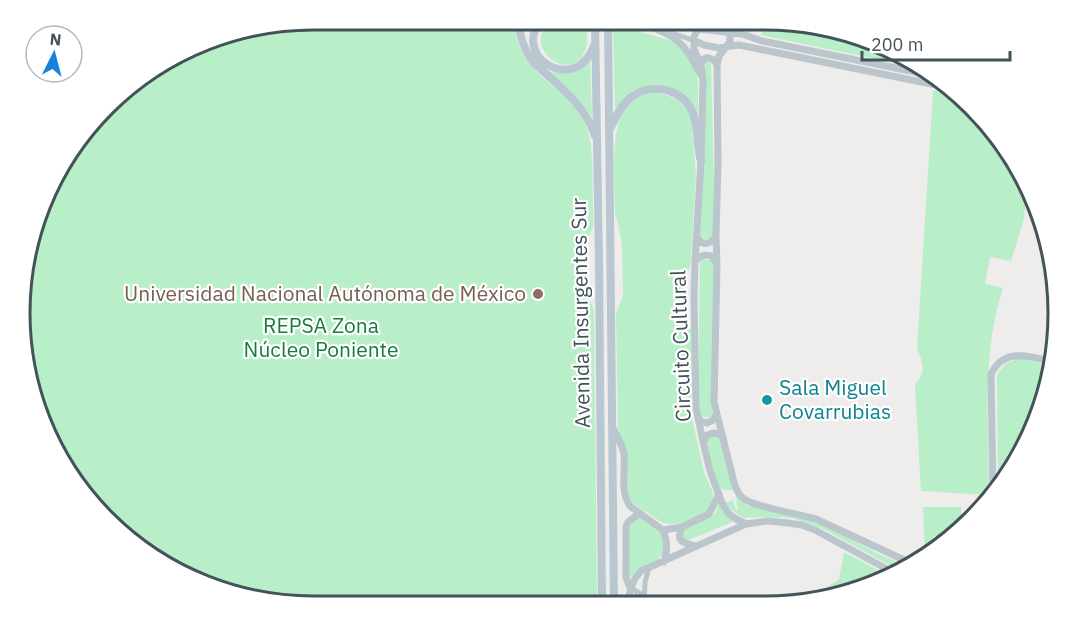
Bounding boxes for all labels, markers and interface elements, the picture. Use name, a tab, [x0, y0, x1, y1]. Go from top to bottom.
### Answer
north arrow	[24, 24, 84, 84]
scale bar	[862, 24, 1010, 62]
text: N	[49, 29, 62, 50]
text: 200 m	[871, 33, 923, 56]
street label: Avenida Insurgentes Sur	[564, 197, 596, 428]
street label: Circuito Cultural	[663, 269, 697, 423]
place label: Universidad Nacional Autónoma de México	[124, 279, 526, 307]
marker: Universidad Nacional Autónoma de México	[531, 287, 545, 301]
park label: REPSA Zona Núcleo Poniente	[244, 311, 398, 363]
place label: Sala Miguel Covarrubias	[779, 373, 891, 425]
marker: Sala Miguel Covarrubias	[760, 393, 774, 407]

